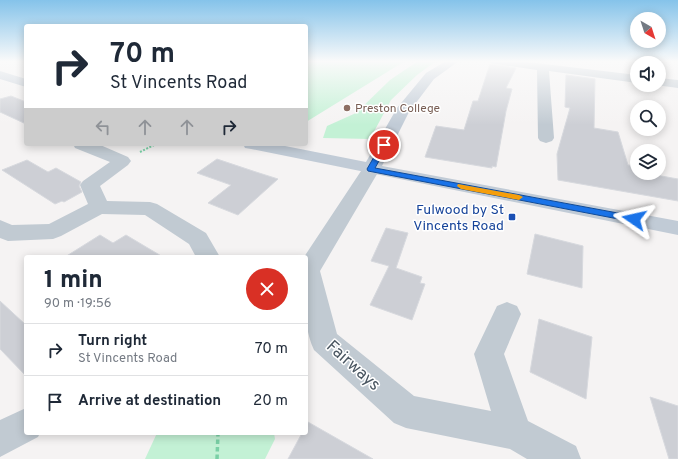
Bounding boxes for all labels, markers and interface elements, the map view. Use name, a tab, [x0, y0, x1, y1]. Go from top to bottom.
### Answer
north arrow	[630, 12, 666, 48]
map controls	[630, 12, 666, 180]
text: 70 m	[110, 37, 175, 73]
icon: right	[44, 40, 96, 92]
button: sound	[630, 56, 666, 92]
text: St Vincents Road	[110, 72, 248, 95]
button: search	[630, 100, 666, 136]
place label: Preston College	[355, 101, 440, 117]
marker: Preston College	[342, 103, 352, 113]
icon: left	[92, 116, 114, 138]
icon: ahead	[134, 116, 156, 138]
icon: ahead	[176, 116, 198, 138]
icon: right	[218, 116, 240, 138]
pin	[367, 128, 401, 162]
icon: arrive	[373, 134, 395, 156]
button: layers	[630, 144, 666, 180]
position arrow	[613, 198, 655, 240]
place label: Fulwood by St Vincents Road	[413, 202, 504, 235]
marker: Fulwood by St Vincents Road	[507, 212, 517, 222]
text: 1 min	[44, 266, 103, 296]
button: close	[246, 268, 288, 310]
text: 90 m · 19:56	[44, 296, 112, 312]
text: Turn right	[78, 332, 147, 351]
street label: Fairways	[321, 336, 384, 397]
icon: right	[44, 339, 66, 361]
text: 70 m	[255, 340, 288, 359]
text: St Vincents Road	[78, 351, 177, 367]
icon: arrive	[44, 391, 66, 413]
text: Arrive at destination	[78, 392, 221, 411]
text: 20 m	[253, 392, 288, 411]

